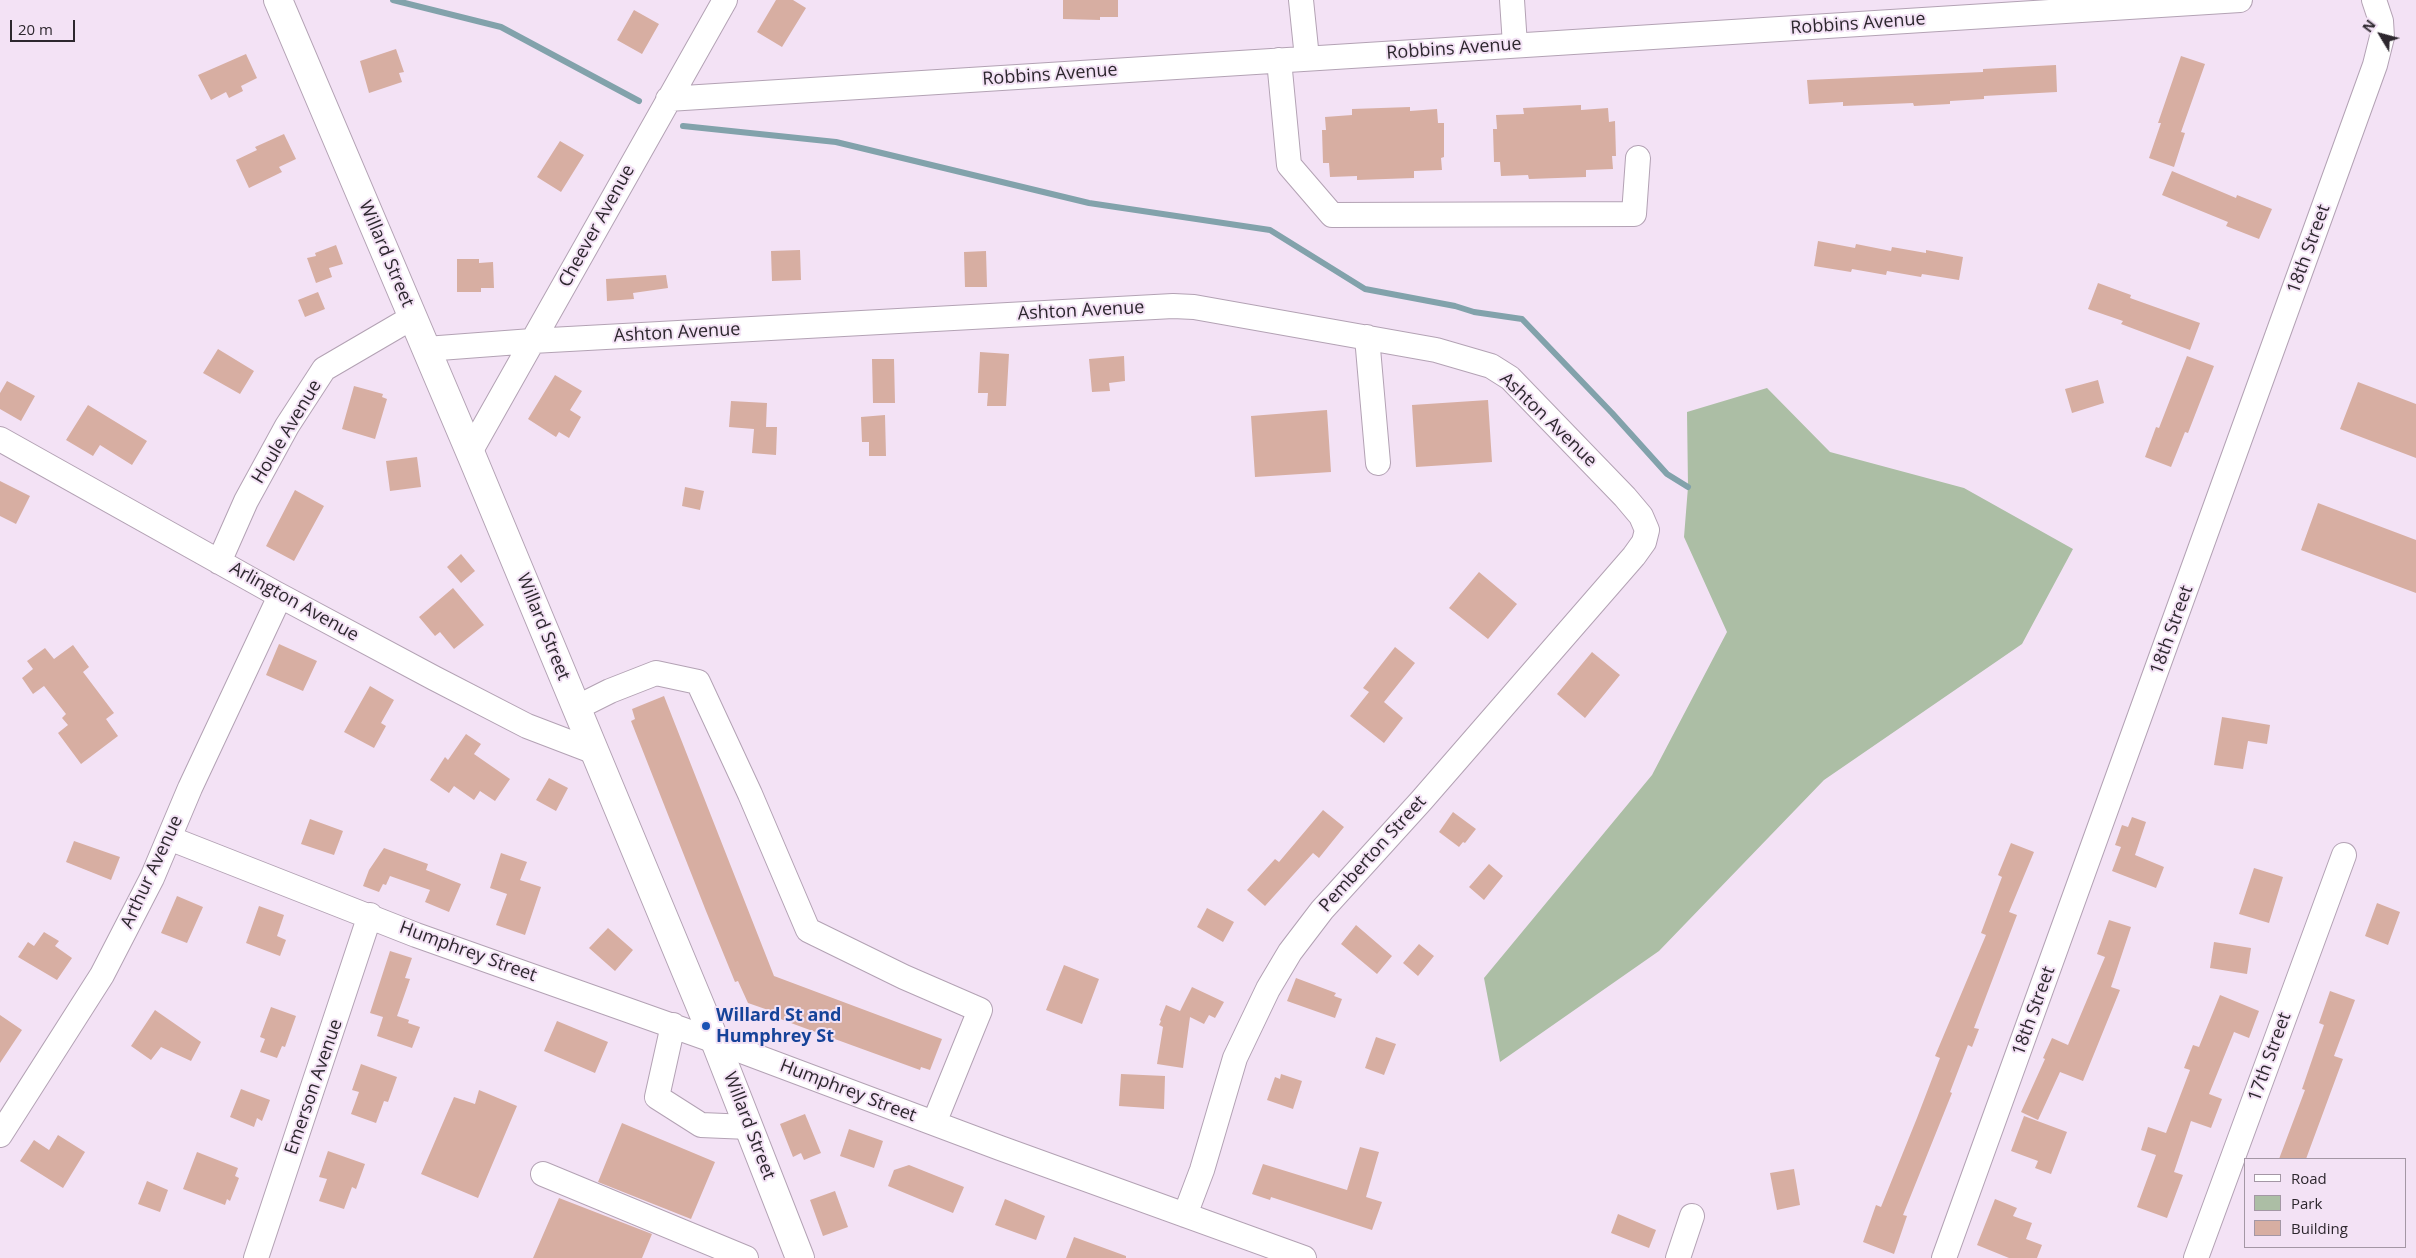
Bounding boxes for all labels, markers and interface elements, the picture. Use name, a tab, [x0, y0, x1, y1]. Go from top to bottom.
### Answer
street label: Robbins Avenue	[1790, 9, 1926, 39]
scale bar	[12, 10, 78, 42]
north arrow	[2356, 10, 2406, 60]
text: N	[2358, 15, 2380, 36]
text: 20 m	[18, 19, 53, 39]
street label: Robbins Avenue	[1386, 34, 1522, 64]
street label: Robbins Avenue	[982, 60, 1118, 90]
street label: Cheever Avenue	[554, 161, 640, 291]
street label: Willard Street	[354, 198, 418, 310]
street label: 18th Street	[2283, 202, 2335, 296]
street label: Ashton Avenue	[1017, 297, 1145, 325]
street label: Ashton Avenue	[613, 319, 741, 347]
street label: Ashton Avenue	[1495, 368, 1601, 472]
street label: Houle Avenue	[248, 376, 326, 488]
street label: Arlington Avenue	[226, 558, 362, 646]
street label: Willard Street	[512, 570, 574, 684]
street label: 18th Street	[2146, 583, 2198, 677]
street label: Pemberton Street	[1315, 791, 1431, 917]
street label: Arthur Avenue	[116, 812, 188, 932]
street label: Humphrey Street	[396, 917, 540, 987]
street label: 18th Street	[2008, 964, 2060, 1058]
place label: Willard St and Humphrey St	[716, 1005, 841, 1048]
street label: 17th Street	[2244, 1010, 2296, 1104]
street label: Emerson Avenue	[281, 1016, 347, 1158]
marker: Willard St and Humphrey St	[700, 1020, 712, 1032]
street label: Humphrey Street	[777, 1055, 919, 1127]
street label: Willard Street	[719, 1069, 779, 1183]
legend	[2244, 1158, 2406, 1248]
text: Road	[2291, 1168, 2327, 1188]
text: Park	[2291, 1193, 2322, 1213]
text: Building	[2291, 1218, 2348, 1238]

